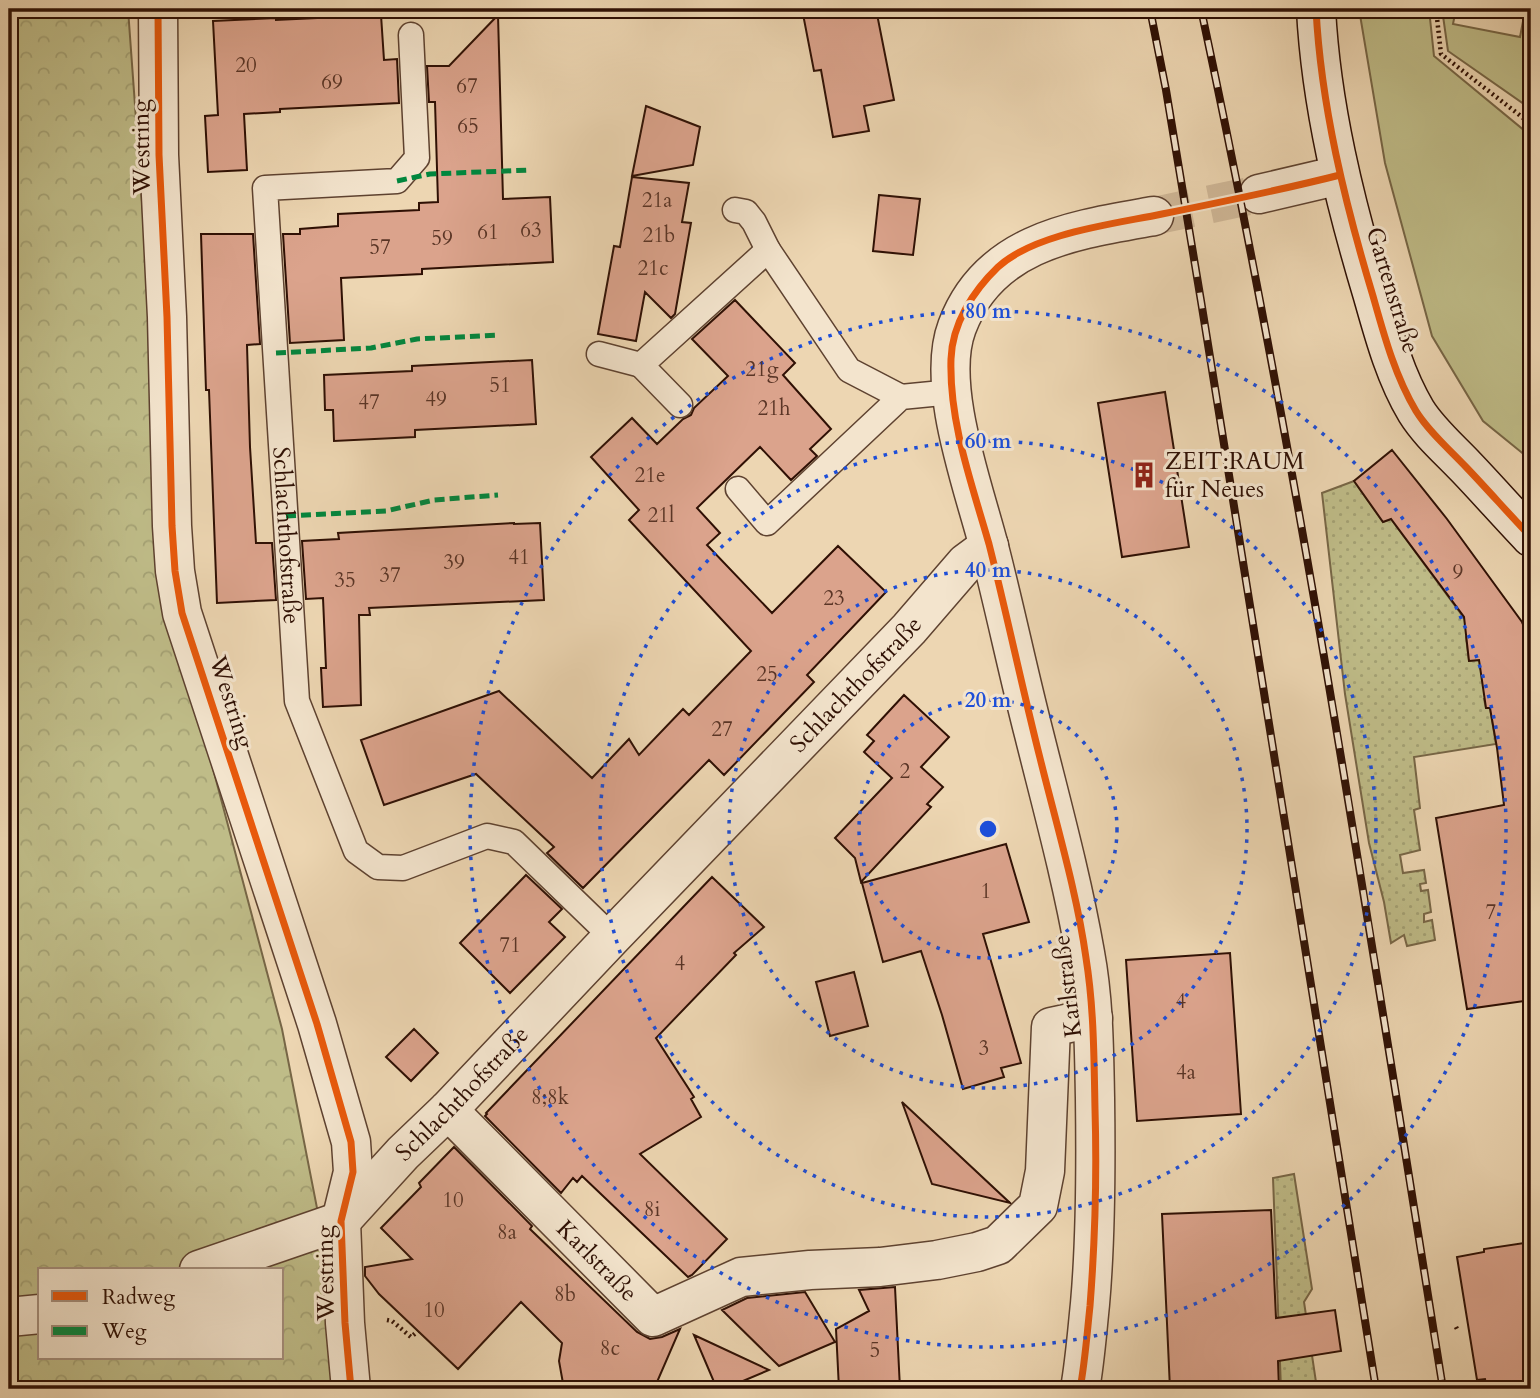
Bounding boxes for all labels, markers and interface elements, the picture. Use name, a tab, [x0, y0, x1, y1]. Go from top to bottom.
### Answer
house number: 20	[235, 51, 257, 80]
house number: 69	[321, 68, 343, 97]
house number: 67	[456, 72, 478, 101]
street label: Westring	[124, 98, 159, 196]
house number: 65	[457, 112, 479, 141]
house number: 21a	[642, 186, 672, 215]
house number: 63	[520, 216, 542, 245]
house number: 61	[477, 218, 499, 247]
house number: 21b	[643, 221, 675, 250]
street label: Gartenstraße	[1358, 223, 1427, 357]
house number: 59	[431, 224, 453, 253]
house number: 57	[369, 233, 391, 262]
house number: 21c	[637, 254, 669, 283]
text: 80 m	[965, 297, 1012, 326]
house number: 21g	[745, 355, 779, 384]
house number: 51	[489, 371, 511, 400]
house number: 49	[425, 385, 447, 414]
house number: 47	[358, 388, 380, 417]
house number: 21h	[757, 394, 791, 423]
text: 60 m	[965, 427, 1012, 456]
place label: ZEIT:RAUM für Neues	[1165, 445, 1305, 506]
street label: Schlachthofstraße	[264, 446, 308, 625]
building icon: ZEIT:RAUM für Neues	[1129, 460, 1159, 490]
house number: 21e	[634, 461, 666, 490]
house number: 21l	[648, 501, 674, 530]
house number: 41	[508, 543, 530, 572]
house number: 39	[443, 548, 465, 577]
text: 40 m	[965, 556, 1012, 585]
house number: 9	[1453, 558, 1464, 587]
house number: 37	[379, 561, 401, 590]
house number: 35	[334, 566, 356, 595]
house number: 23	[823, 584, 845, 613]
street label: Schlachthofstraße	[783, 609, 930, 760]
street label: Westring	[201, 651, 262, 753]
house number: 25	[756, 660, 778, 689]
text: 20 m	[965, 686, 1012, 715]
house number: 27	[711, 715, 733, 744]
house number: 2	[900, 757, 911, 786]
centre of rings	[976, 817, 1000, 841]
house number: 1	[981, 877, 991, 906]
house number: 7	[1486, 898, 1497, 927]
house number: 71	[499, 931, 521, 960]
street label: Karlstraße	[1045, 933, 1090, 1039]
house number: 4	[675, 949, 686, 978]
house number: 4	[1176, 987, 1187, 1016]
street label: Schlachthofstraße	[388, 1019, 536, 1169]
house number: 3	[979, 1034, 989, 1063]
house number: 4a	[1176, 1058, 1196, 1087]
house number: 8;8k	[531, 1083, 570, 1112]
house number: 10	[442, 1186, 464, 1215]
house number: 8i	[644, 1195, 660, 1224]
street label: Karlstraße	[549, 1213, 645, 1309]
house number: 8a	[497, 1218, 517, 1247]
street label: Westring	[308, 1224, 343, 1322]
legend	[38, 1268, 284, 1360]
house number: 8b	[554, 1280, 576, 1309]
text: Radweg	[102, 1283, 175, 1312]
house number: 10	[423, 1296, 445, 1325]
text: Weg	[101, 1317, 147, 1346]
house number: 8c	[600, 1334, 620, 1363]
house number: 5	[870, 1336, 880, 1365]

